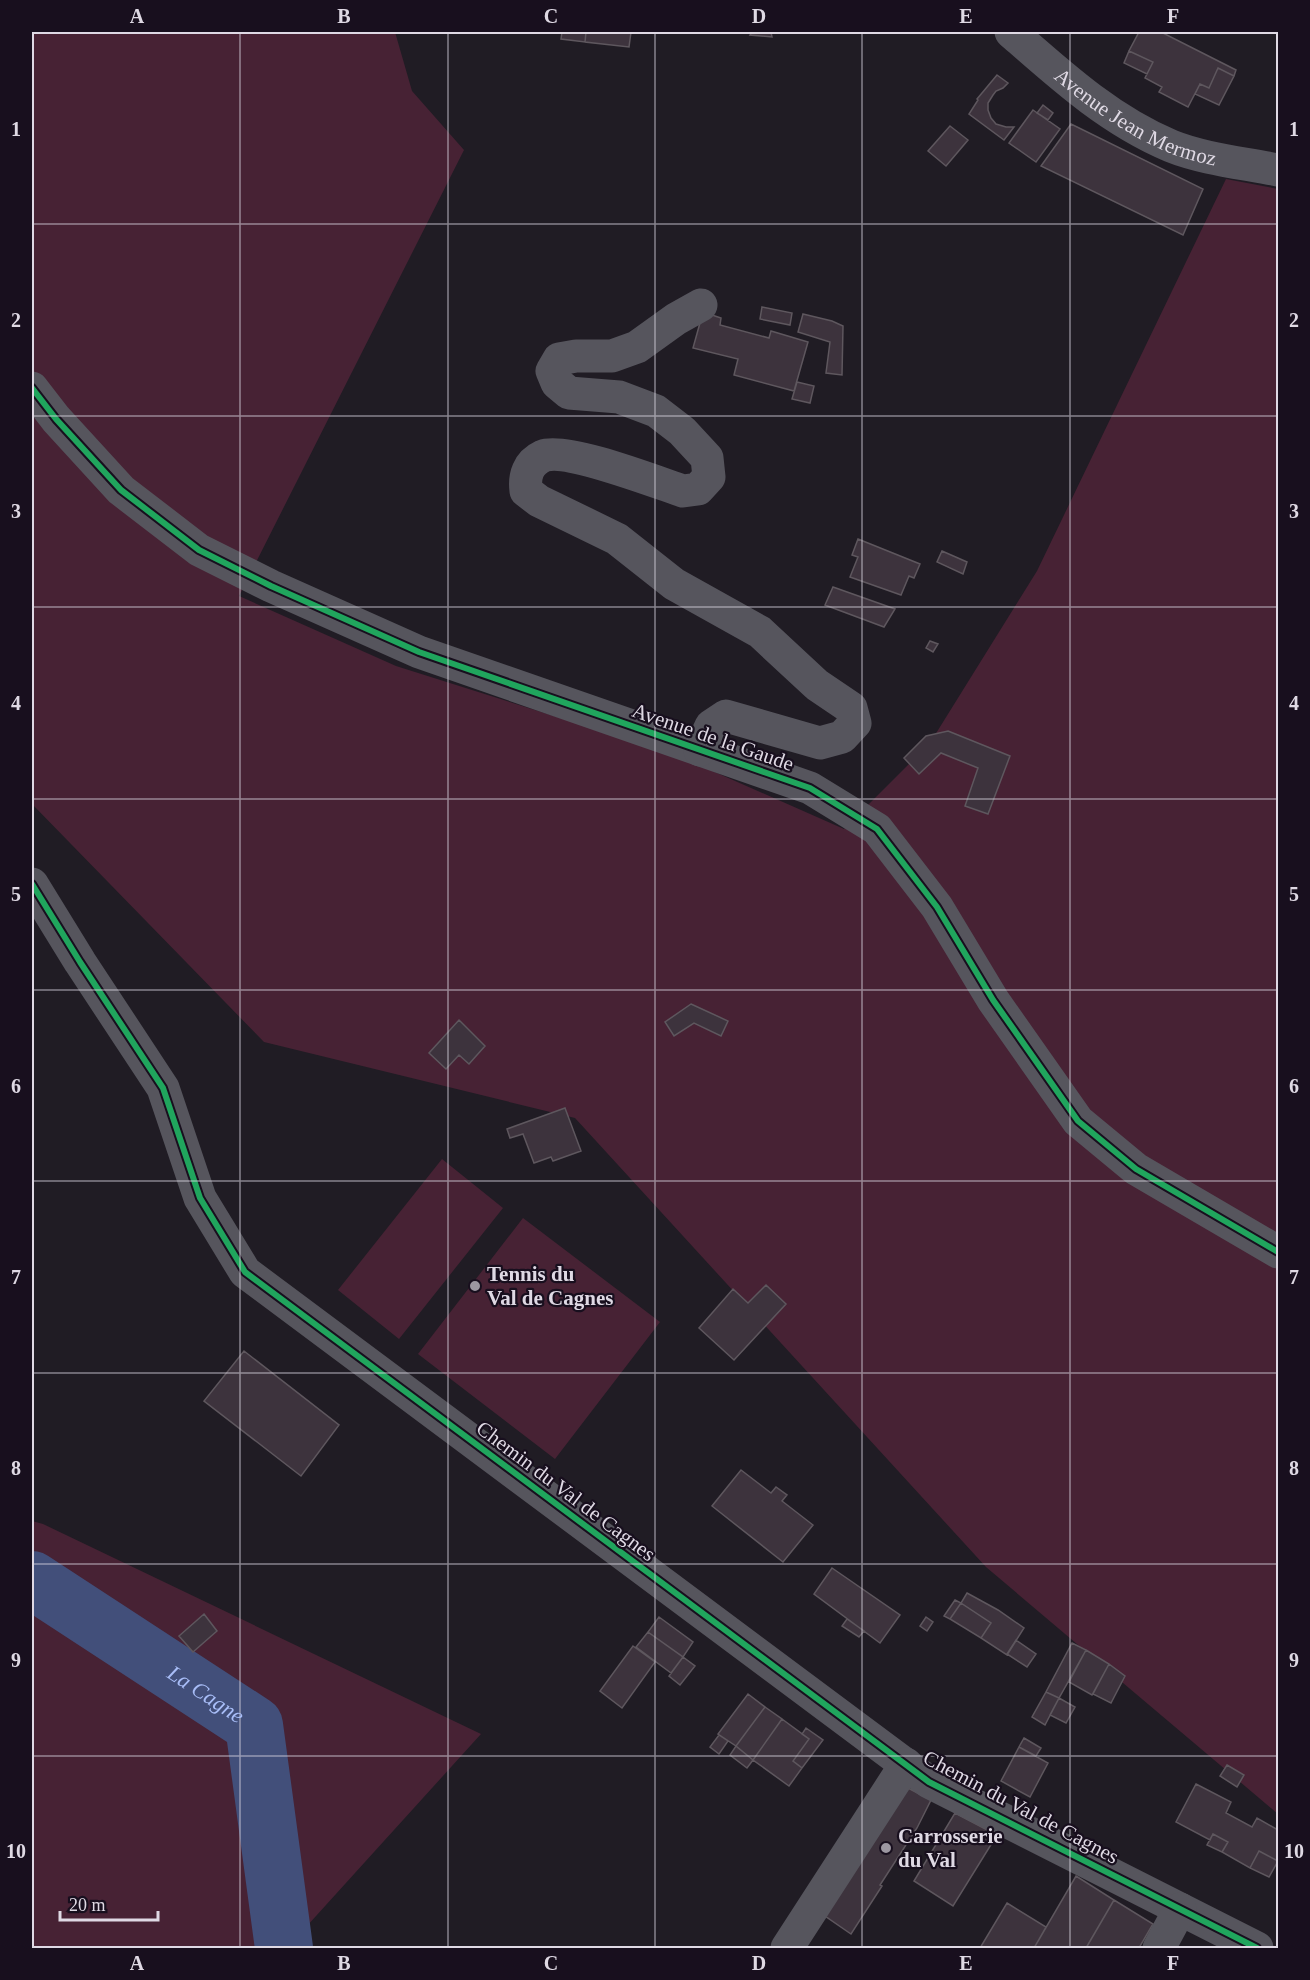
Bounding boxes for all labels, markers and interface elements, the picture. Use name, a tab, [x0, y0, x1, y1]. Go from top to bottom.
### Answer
text: A	[130, 5, 145, 27]
text: B	[337, 5, 351, 27]
text: C	[544, 5, 558, 27]
text: D	[752, 5, 766, 27]
text: E	[959, 5, 973, 27]
text: F	[1167, 5, 1179, 27]
street label: Avenue Jean Mermoz	[1050, 63, 1219, 171]
text: 1	[11, 118, 21, 140]
text: 1	[1289, 118, 1299, 140]
text: 2	[11, 309, 21, 331]
text: 2	[1289, 309, 1299, 331]
text: 3	[11, 500, 21, 522]
text: 3	[1289, 500, 1299, 522]
text: 4	[11, 692, 21, 714]
text: 4	[1289, 692, 1299, 714]
street label: Avenue de la Gaude	[629, 698, 797, 776]
text: 5	[11, 883, 21, 905]
text: 5	[1289, 883, 1299, 905]
text: 6	[11, 1075, 21, 1097]
text: 6	[1289, 1075, 1299, 1097]
place label: Tennis du Val de Cagnes	[487, 1262, 613, 1310]
text: 7	[11, 1266, 21, 1288]
text: 7	[1289, 1266, 1299, 1288]
marker: Tennis du Val de Cagnes	[468, 1279, 482, 1293]
street label: Chemin du Val de Cagnes	[472, 1416, 660, 1566]
text: 8	[11, 1457, 21, 1479]
text: 8	[1289, 1457, 1299, 1479]
text: 9	[11, 1649, 21, 1671]
text: 9	[1289, 1649, 1299, 1671]
water label: La Cagne	[162, 1660, 249, 1728]
street label: Chemin du Val de Cagnes	[919, 1745, 1123, 1869]
place label: Carrosserie du Val	[898, 1824, 1003, 1872]
text: 10	[6, 1840, 26, 1862]
text: 10	[1284, 1840, 1304, 1862]
marker: Carrosserie du Val	[879, 1841, 893, 1855]
scale bar	[60, 1884, 158, 1922]
text: 20 m	[69, 1895, 106, 1915]
text: A	[130, 1952, 145, 1974]
text: B	[337, 1952, 351, 1974]
text: C	[544, 1952, 558, 1974]
text: D	[752, 1952, 766, 1974]
text: E	[959, 1952, 973, 1974]
text: F	[1167, 1952, 1179, 1974]

